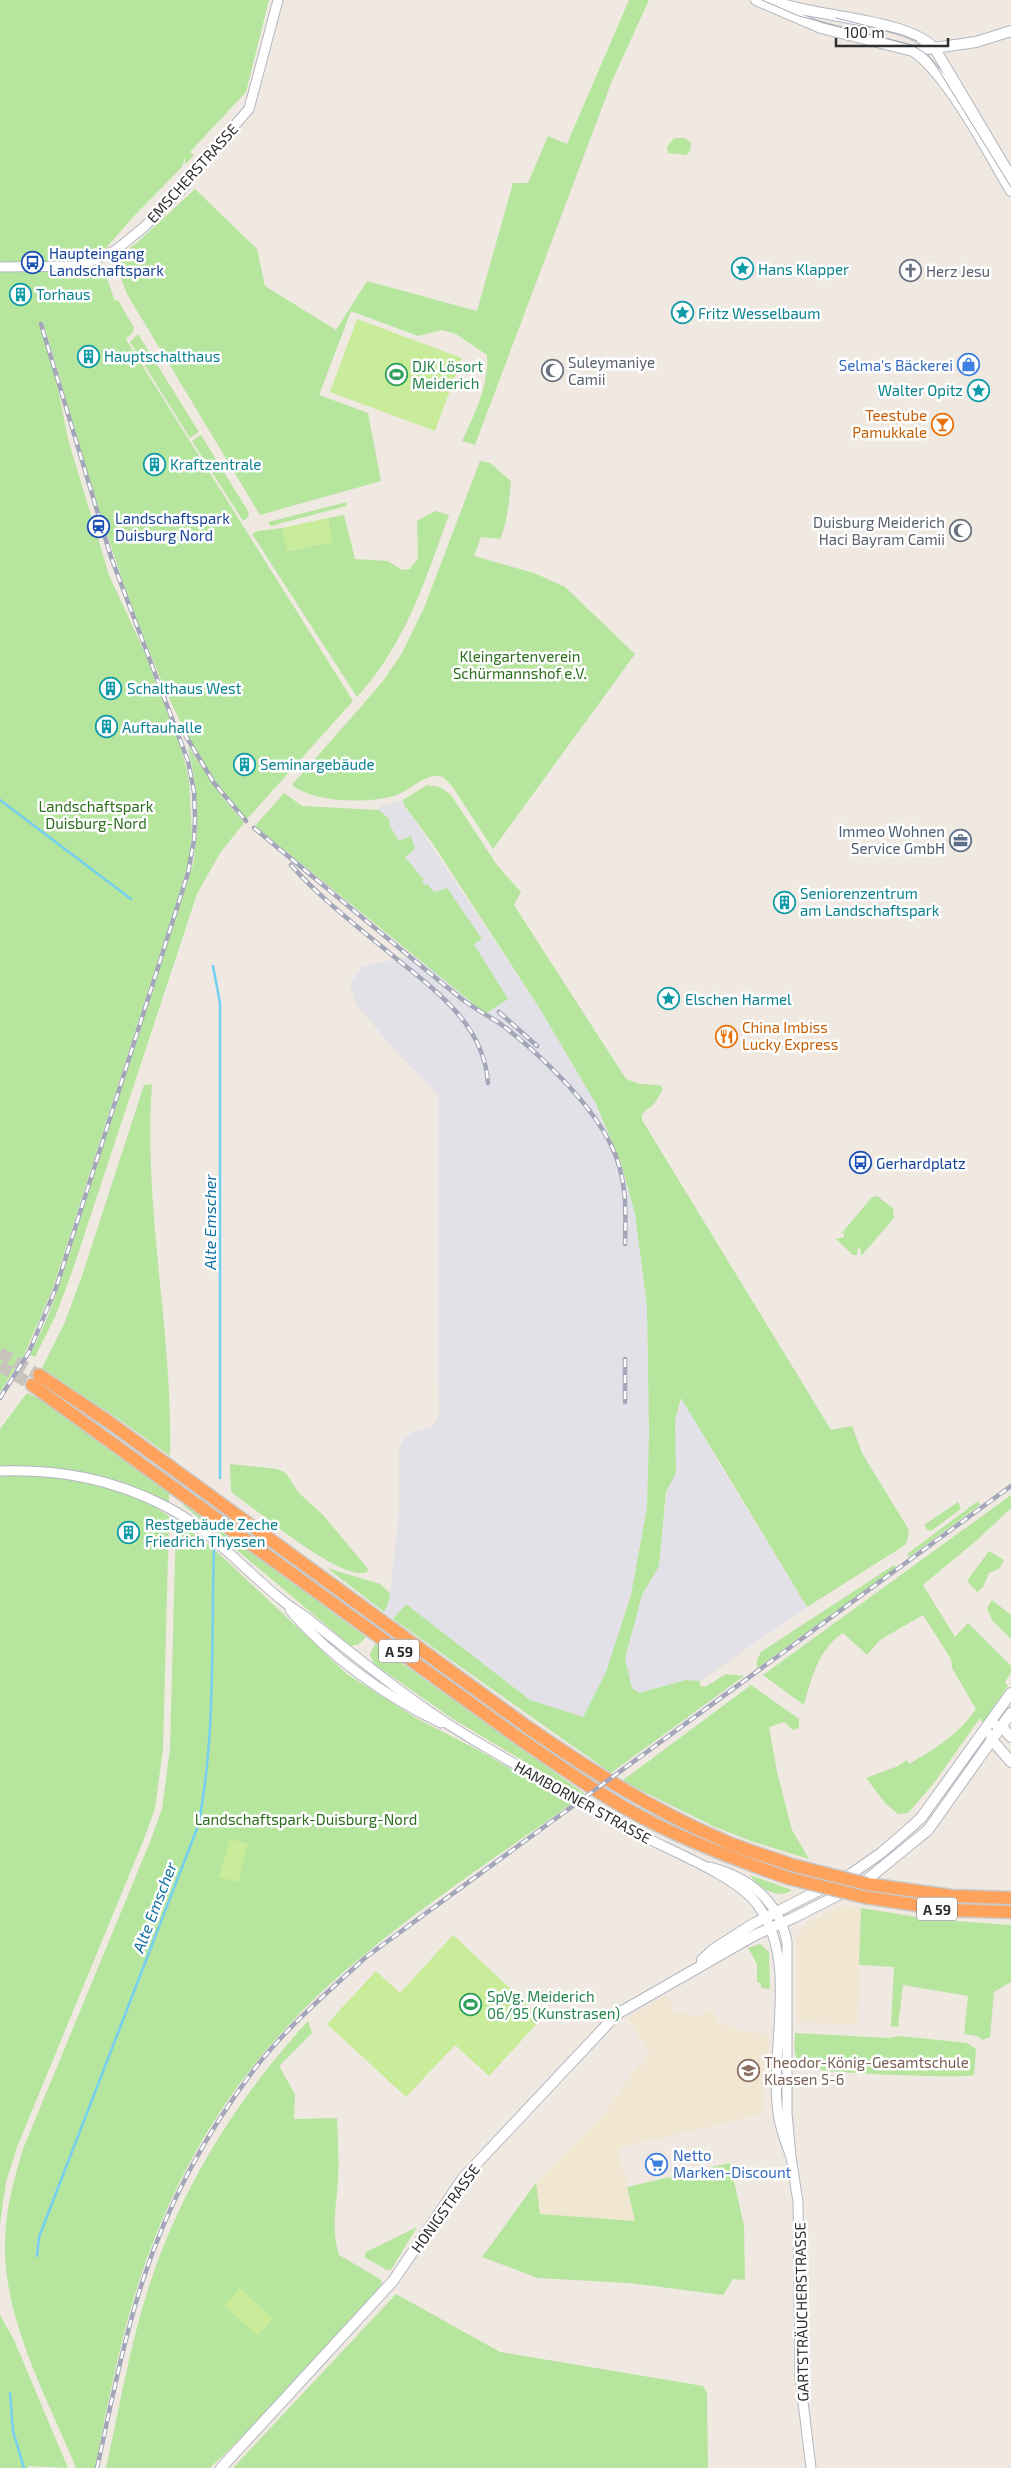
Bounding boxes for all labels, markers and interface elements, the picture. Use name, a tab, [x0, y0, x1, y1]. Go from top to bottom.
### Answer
scale bar	[836, 15, 948, 47]
text: 100 m	[844, 23, 885, 41]
street label: EMSCHERSTRASSE	[143, 120, 241, 226]
place label: Haupteingang Landschaftspark	[49, 244, 164, 279]
bus stop icon: Haupteingang Landschaftspark	[21, 250, 45, 274]
place icon: Hans Klapper	[730, 257, 754, 281]
church icon: Herz Jesu	[898, 259, 922, 283]
place label: Hans Klapper	[758, 260, 849, 278]
place label: Herz Jesu	[926, 262, 990, 280]
building icon: Torhaus	[8, 282, 32, 306]
place label: Torhaus	[36, 285, 91, 303]
place icon: Fritz Wesselbaum	[670, 301, 694, 325]
place label: Fritz Wesselbaum	[698, 304, 820, 322]
building icon: Hauptschalthaus	[76, 344, 100, 368]
place label: Hauptschalthaus	[104, 347, 220, 365]
place label: Suleymaniye Camii	[568, 353, 655, 388]
shop icon: Selma's Bäckerei	[957, 353, 981, 377]
place label: Selma's Bäckerei	[839, 356, 953, 374]
place label: DJK Lösort Meiderich	[412, 357, 483, 392]
mosque icon: Suleymaniye Camii	[540, 359, 564, 383]
sports icon: DJK Lösort Meiderich	[384, 363, 408, 387]
place icon: Walter Opitz	[967, 378, 991, 402]
place label: Walter Opitz	[878, 381, 963, 399]
place label: Teestube Pamukkale	[852, 406, 927, 441]
bar icon: Teestube Pamukkale	[931, 412, 955, 436]
building icon: Kraftzentrale	[142, 452, 166, 476]
place label: Kraftzentrale	[170, 455, 261, 473]
place label: Landschaftspark Duisburg Nord	[115, 509, 230, 544]
place label: Duisburg Meiderich Haci Bayram Camii	[813, 513, 945, 548]
station icon: Landschaftspark Duisburg Nord	[87, 515, 111, 539]
mosque icon: Duisburg Meiderich Haci Bayram Camii	[949, 519, 973, 543]
park label: Kleingartenverein Schürmannshof e.V.	[453, 647, 587, 682]
building icon: Schalthaus West	[99, 676, 123, 700]
place label: Schalthaus West	[127, 679, 242, 697]
building icon: Auftauhalle	[94, 715, 118, 739]
place label: Auftauhalle	[122, 718, 202, 736]
building icon: Seminargebäude	[232, 752, 256, 776]
place label: Seminargebäude	[260, 755, 375, 773]
park label: Landschaftspark Duisburg-Nord	[39, 797, 154, 832]
place label: Immeo Wohnen Service GmbH	[838, 822, 945, 857]
office icon: Immeo Wohnen Service GmbH	[949, 828, 973, 852]
place label: Seniorenzentrum am Landschaftspark	[800, 884, 940, 919]
building icon: Seniorenzentrum am Landschaftspark	[772, 890, 796, 914]
place icon: Elschen Harmel	[657, 987, 681, 1011]
place label: Elschen Harmel	[685, 990, 792, 1008]
place label: China Imbiss Lucky Express	[742, 1018, 838, 1053]
restaurant icon: China Imbiss Lucky Express	[714, 1024, 738, 1048]
bus stop icon: Gerhardplatz	[848, 1151, 872, 1175]
place label: Gerhardplatz	[876, 1154, 966, 1172]
water label: Alte Emscher	[200, 1174, 219, 1271]
place label: Restgebäude Zeche Friedrich Thyssen	[145, 1515, 278, 1550]
building icon: Restgebäude Zeche Friedrich Thyssen	[117, 1521, 141, 1545]
road number: A 59	[379, 1640, 419, 1662]
street label: HAMBORNER STRASSE	[511, 1757, 655, 1847]
park label: Landschaftspark-Duisburg-Nord	[195, 1810, 417, 1828]
water label: Alte Emscher	[128, 1858, 180, 1956]
road number: A 59	[917, 1898, 957, 1920]
place label: SpVg. Meiderich 06/95 (Kunstrasen)	[487, 1987, 620, 2022]
sports icon: SpVg. Meiderich 06/95 (Kunstrasen)	[459, 1993, 483, 2017]
place label: Theodor-König-Gesamtschule Klassen 5-6	[764, 2053, 969, 2088]
school or university icon: Theodor-König-Gesamtschule Klassen 5-6	[736, 2059, 760, 2083]
place label: Netto Marken-Discount	[673, 2146, 792, 2181]
supermarket icon: Netto Marken-Discount	[645, 2152, 669, 2176]
street label: HONIGSTRASSE	[407, 2160, 483, 2256]
street label: GARTSTRÄUCHERSTRASSE	[790, 2222, 812, 2402]

